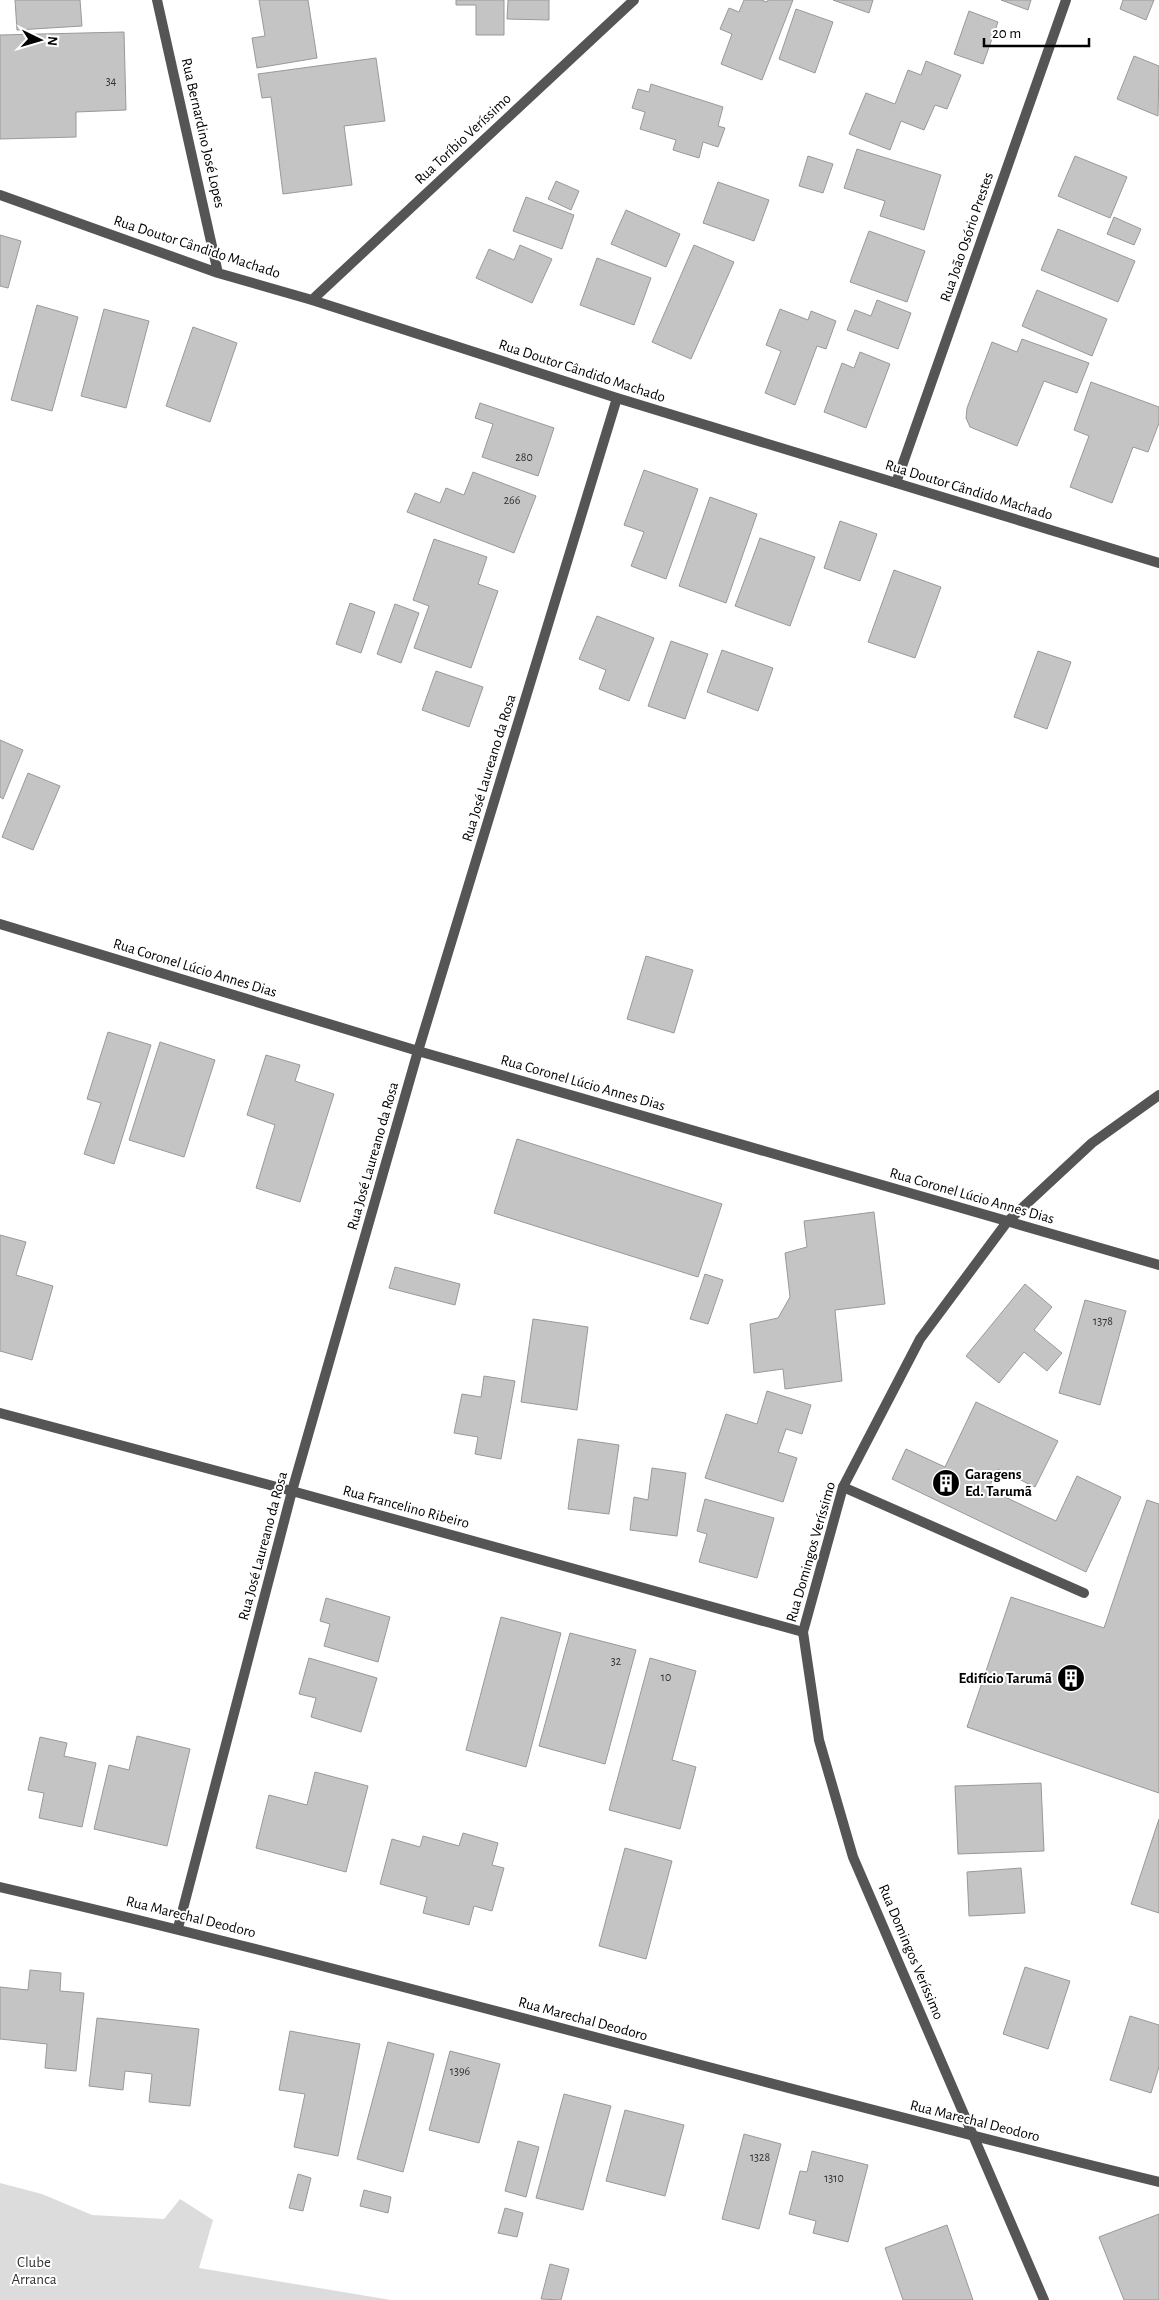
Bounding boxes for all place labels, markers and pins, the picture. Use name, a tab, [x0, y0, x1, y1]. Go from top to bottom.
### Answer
place label: Garagens Ed. Tarumã	[965, 1467, 1032, 1499]
building icon: Garagens Ed. Tarumã	[931, 1468, 961, 1498]
building icon: Edifício Tarumã	[1056, 1663, 1086, 1693]
place label: Edifício Tarumã	[959, 1671, 1052, 1686]

